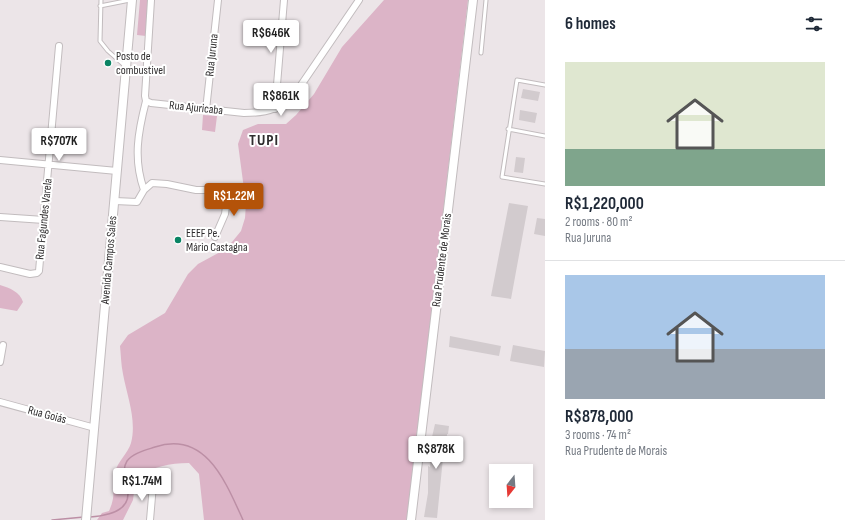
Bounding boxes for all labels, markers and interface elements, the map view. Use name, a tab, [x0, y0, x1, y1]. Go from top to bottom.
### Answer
icon: filters	[803, 13, 825, 35]
text: 6 homes	[565, 14, 616, 34]
pin: R$646K	[238, 20, 304, 54]
text: R$646K	[252, 25, 290, 41]
street label: Rua Juruna	[202, 33, 222, 77]
place label: Posto de combustivel	[116, 49, 165, 78]
marker: Posto de combustivel	[103, 58, 113, 68]
pin: R$861K	[248, 83, 314, 117]
text: R$861K	[263, 88, 299, 104]
icon: home	[659, 88, 731, 160]
street label: Rua Ajuricaba	[168, 98, 224, 118]
pin: R$707K	[26, 128, 92, 162]
district label: TUPI	[249, 131, 279, 150]
text: R$707K	[41, 133, 78, 149]
street label: Rua Fagundes Varela	[32, 177, 56, 260]
pin: R$1.22M	[197, 183, 271, 217]
text: R$1.22M	[213, 188, 255, 204]
text: R$1,220,000	[565, 194, 644, 214]
street label: Rua Prudente de Morais	[429, 212, 455, 308]
text: 2 rooms · 80 m²	[565, 214, 632, 230]
street label: Avenida Campos Sales	[98, 215, 120, 306]
place label: EEEF Pe. Mário Castagna	[186, 226, 248, 255]
text: Rua Juruna	[565, 230, 611, 246]
marker: EEEF Pe. Mário Castagna	[173, 235, 183, 245]
icon: home	[659, 301, 731, 373]
street label: Rua Goiás	[26, 403, 68, 427]
text: R$878,000	[565, 407, 633, 427]
text: 3 rooms · 74 m²	[565, 427, 631, 443]
pin: R$878K	[403, 436, 469, 470]
text: R$878K	[417, 441, 455, 457]
text: Rua Prudente de Morais	[565, 443, 667, 459]
north arrow	[489, 464, 533, 508]
map controls	[489, 464, 533, 508]
pin: R$1.74M	[105, 468, 179, 502]
text: R$1.74M	[122, 473, 162, 489]

